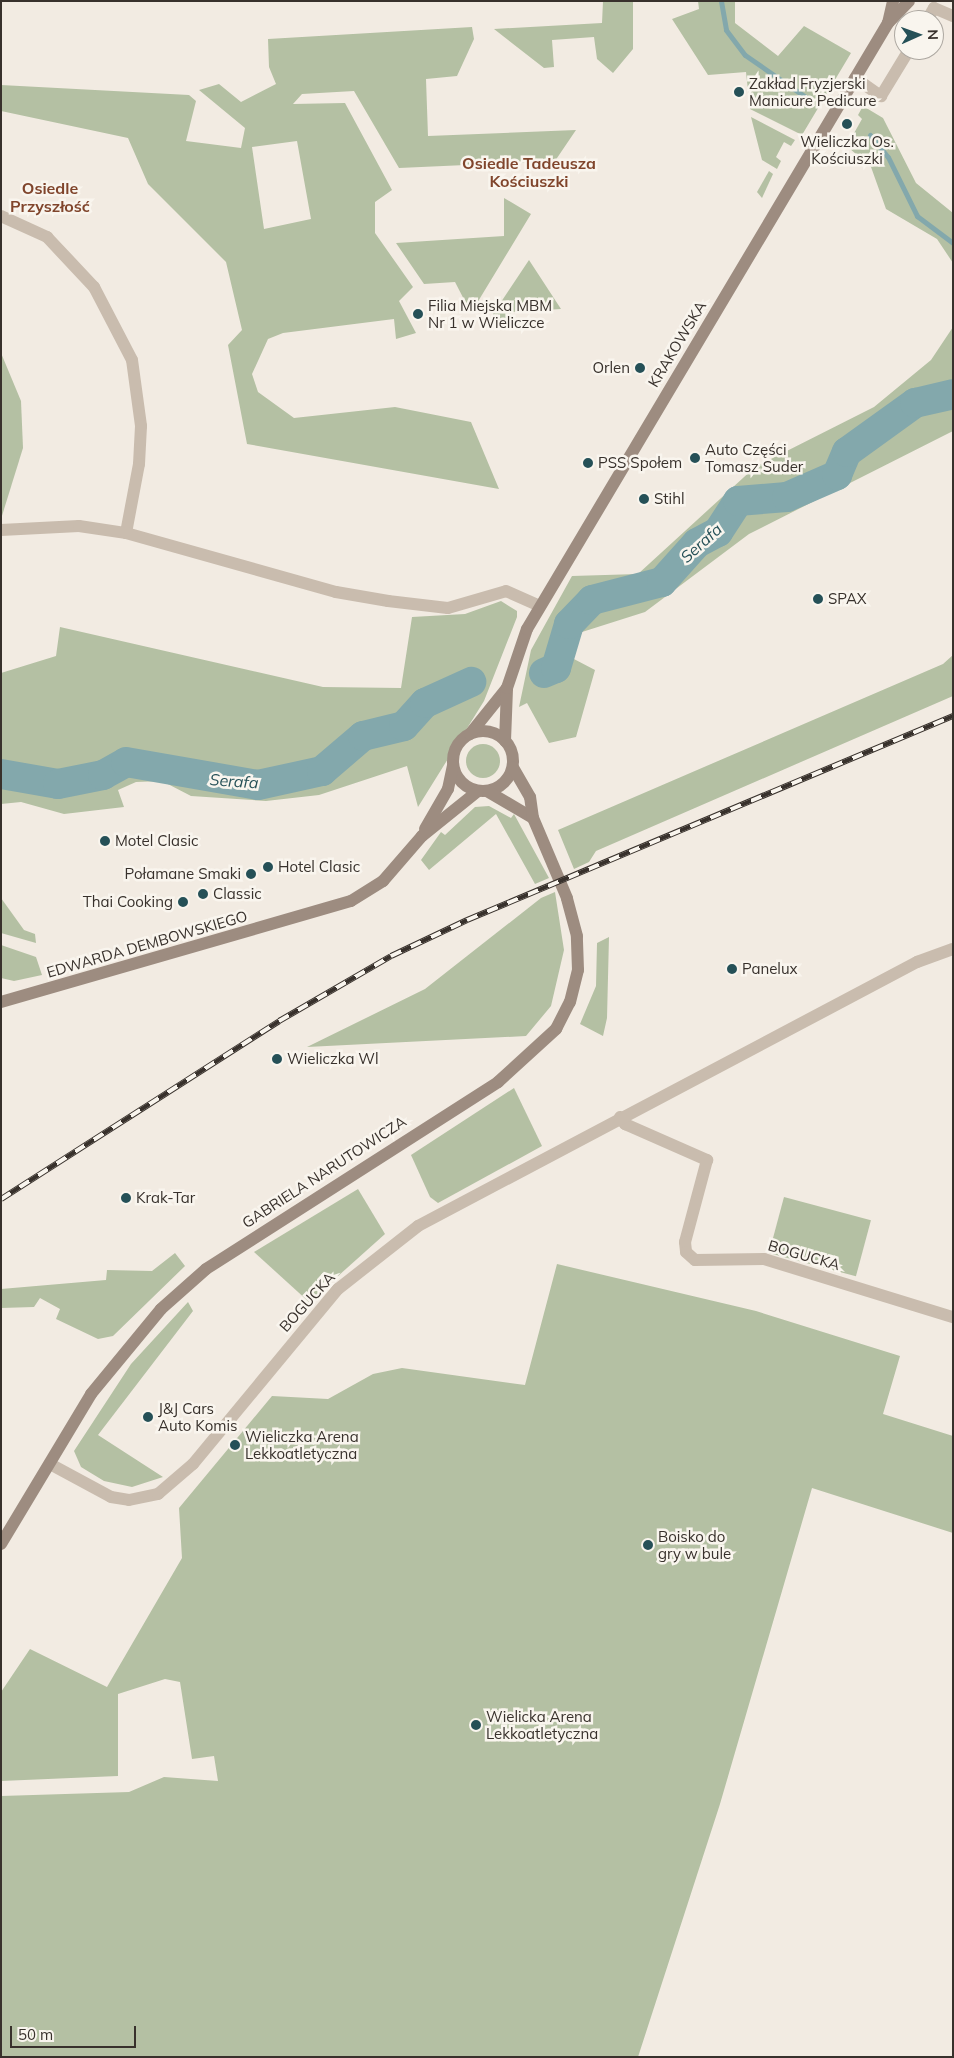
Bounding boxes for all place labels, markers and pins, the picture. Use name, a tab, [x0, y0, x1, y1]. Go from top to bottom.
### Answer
place label: Zakład Fryzjerski Manicure Pedicure	[749, 74, 876, 109]
marker: Zakład Fryzjerski Manicure Pedicure	[733, 86, 745, 98]
marker: Wieliczka Os. Kościuszki	[841, 118, 853, 130]
place label: Wieliczka Os. Kościuszki	[800, 132, 894, 167]
place label: Filia Miejska MBM Nr 1 w Wieliczce	[428, 296, 552, 331]
marker: Filia Miejska MBM Nr 1 w Wieliczce	[412, 308, 424, 320]
place label: Orlen	[592, 359, 630, 377]
marker: Orlen	[634, 362, 646, 374]
place label: Auto Części Tomasz Suder	[705, 440, 803, 475]
marker: Auto Części Tomasz Suder	[689, 452, 701, 464]
place label: PSS Społem	[598, 454, 682, 472]
marker: PSS Społem	[582, 457, 594, 469]
place label: Stihl	[654, 490, 684, 508]
marker: Stihl	[638, 493, 650, 505]
place label: SPAX	[828, 590, 867, 608]
marker: SPAX	[812, 593, 824, 605]
place label: Motel Clasic	[115, 832, 198, 850]
marker: Motel Clasic	[99, 835, 111, 847]
place label: Hotel Clasic	[278, 858, 360, 876]
marker: Hotel Clasic	[262, 861, 274, 873]
place label: Połamane Smaki	[125, 865, 241, 883]
marker: Połamane Smaki	[245, 868, 257, 880]
place label: Classic	[213, 885, 262, 903]
marker: Classic	[197, 888, 209, 900]
place label: Thai Cooking	[83, 893, 173, 911]
marker: Thai Cooking	[177, 896, 189, 908]
place label: Panelux	[742, 960, 798, 978]
marker: Panelux	[726, 963, 738, 975]
place label: Wieliczka Wl	[287, 1050, 379, 1068]
marker: Wieliczka Wl	[271, 1053, 283, 1065]
place label: Krak-Tar	[136, 1189, 195, 1207]
marker: Krak-Tar	[120, 1192, 132, 1204]
place label: J&J Cars Auto Komis	[158, 1399, 237, 1434]
marker: J&J Cars Auto Komis	[142, 1411, 154, 1423]
place label: Wieliczka Arena Lekkoatletyczna	[245, 1427, 359, 1462]
marker: Wieliczka Arena Lekkoatletyczna	[229, 1439, 241, 1451]
place label: Boisko do gry w bule	[658, 1527, 731, 1562]
marker: Boisko do gry w bule	[642, 1539, 654, 1551]
place label: Wielicka Arena Lekkoatletyczna	[486, 1707, 598, 1742]
marker: Wielicka Arena Lekkoatletyczna	[470, 1719, 482, 1731]

